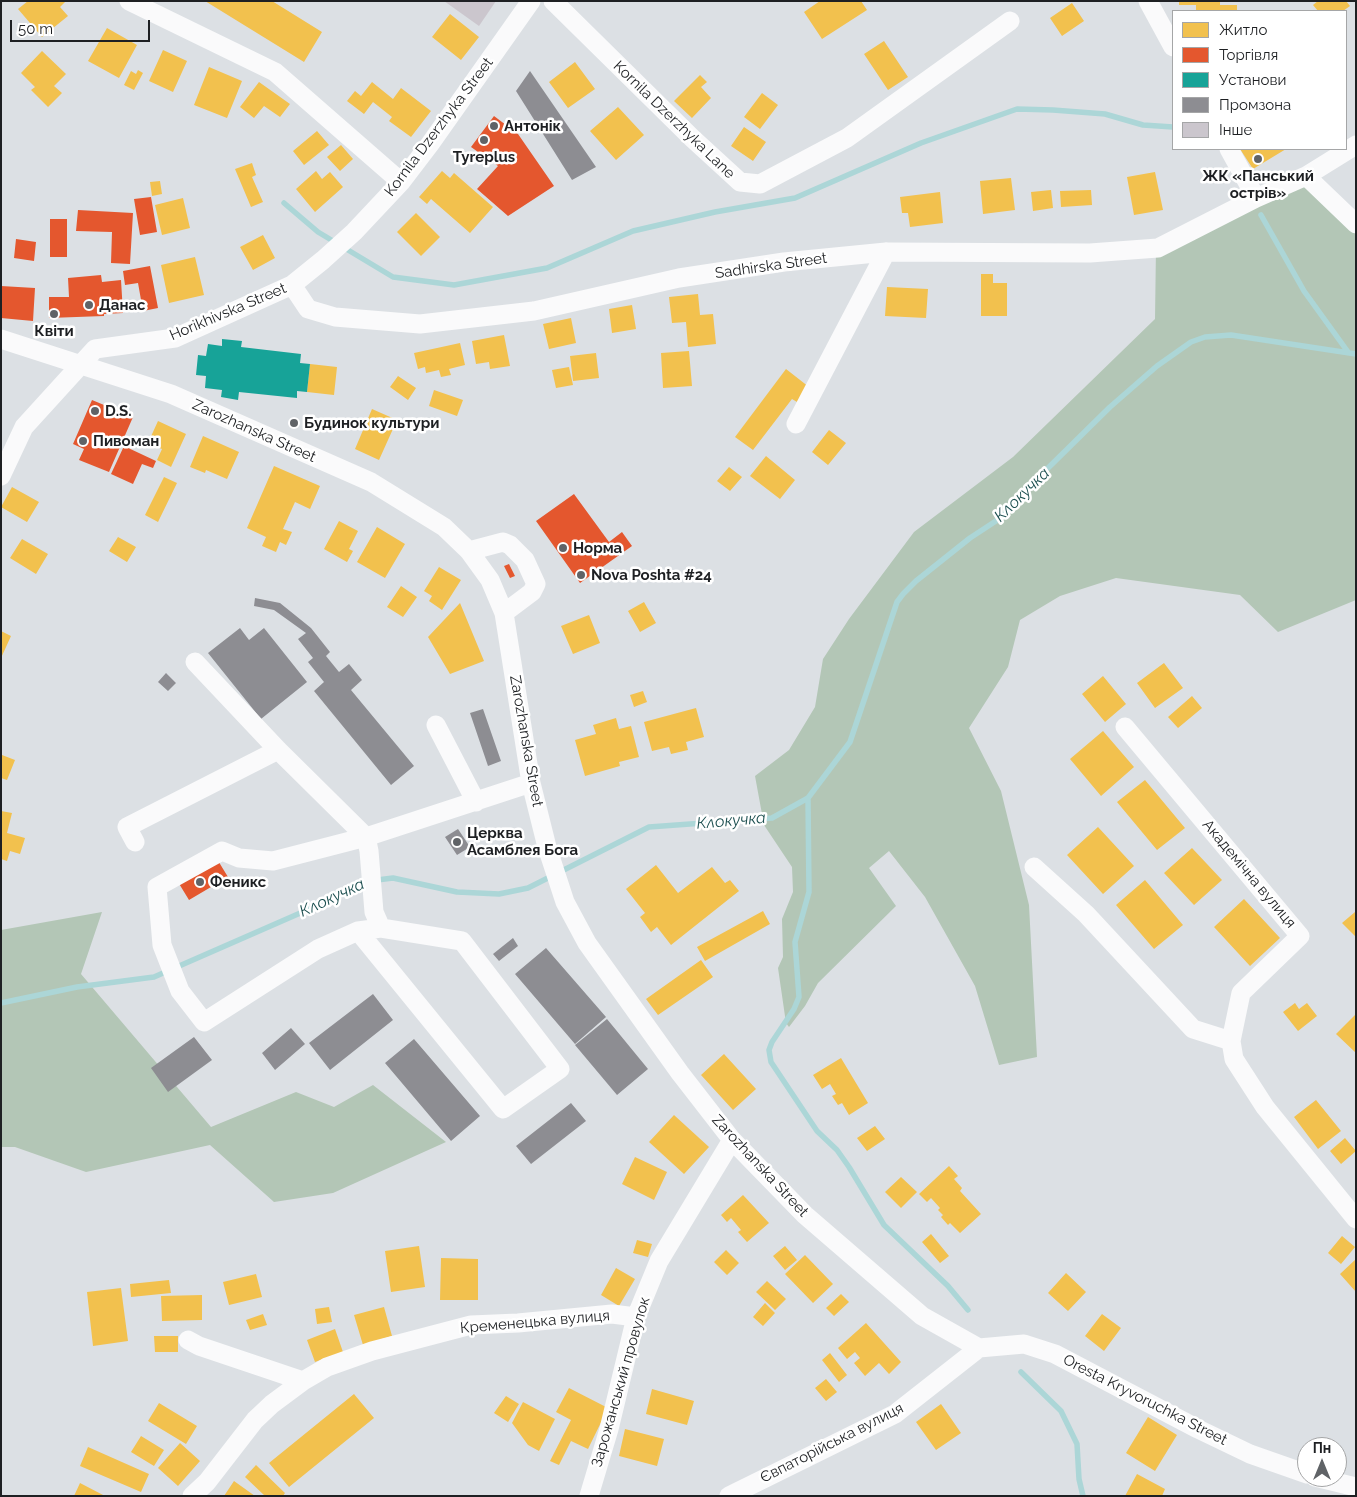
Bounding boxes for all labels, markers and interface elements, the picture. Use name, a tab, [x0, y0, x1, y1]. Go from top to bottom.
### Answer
scale bar	[12, 10, 152, 42]
legend	[1172, 10, 1347, 150]
text: 50 m	[18, 20, 53, 38]
text: Житло	[1219, 21, 1267, 39]
text: Торгівля	[1219, 46, 1278, 64]
street label: Kornila Dzerzhyka Street	[381, 54, 497, 200]
street label: Kornila Dzerzhyka Lane	[610, 57, 738, 183]
text: Установи	[1219, 71, 1286, 89]
text: Промзона	[1219, 96, 1291, 114]
place label: Антонік	[504, 117, 561, 135]
marker: Антонік	[488, 120, 500, 132]
text: Інше	[1219, 121, 1252, 139]
marker: Tyreplus	[478, 134, 490, 146]
place label: Tyreplus	[453, 148, 515, 166]
marker: ЖК «Панський острів»	[1252, 153, 1264, 165]
place label: ЖК «Панський острів»	[1202, 167, 1314, 202]
street label: Sadhirska Street	[714, 249, 828, 283]
street label: Horikhivska Street	[167, 279, 289, 345]
place label: Данас	[99, 296, 146, 314]
marker: Данас	[83, 299, 95, 311]
marker: Квіти	[48, 308, 60, 320]
place label: Квіти	[34, 322, 74, 340]
street label: Zarozhanska Street	[190, 396, 318, 466]
place label: D.S.	[105, 402, 132, 420]
marker: D.S.	[89, 405, 101, 417]
place label: Будинок культури	[304, 414, 439, 432]
marker: Будинок культури	[288, 417, 300, 429]
place label: Пивоман	[93, 432, 159, 450]
marker: Пивоман	[77, 435, 89, 447]
water label: Клокучка	[990, 464, 1054, 526]
place label: Норма	[573, 539, 622, 557]
marker: Норма	[557, 542, 569, 554]
place label: Nova Poshta #24	[591, 566, 712, 584]
marker: Nova Poshta #24	[575, 569, 587, 581]
street label: Zarozhanska Street	[506, 674, 546, 808]
water label: Клокучка	[696, 808, 766, 834]
street label: Академічна вулиця	[1198, 816, 1300, 932]
place label: Церква Асамблея Бога	[467, 824, 578, 859]
marker: Церква Асамблея Бога	[451, 836, 463, 848]
place label: Феникс	[210, 873, 266, 891]
water label: Клокучка	[297, 875, 367, 921]
marker: Феникс	[194, 876, 206, 888]
street label: Zarozhanska Street	[708, 1111, 812, 1221]
street label: Зарожанський провулок	[588, 1295, 654, 1469]
street label: Кременецька вулиця	[459, 1306, 611, 1338]
street label: Oresta Kryvoruchka Street	[1060, 1351, 1230, 1449]
street label: Євпаторійська вулиця	[757, 1399, 907, 1487]
north arrow	[1297, 1437, 1347, 1487]
text: Пн	[1313, 1440, 1331, 1456]

